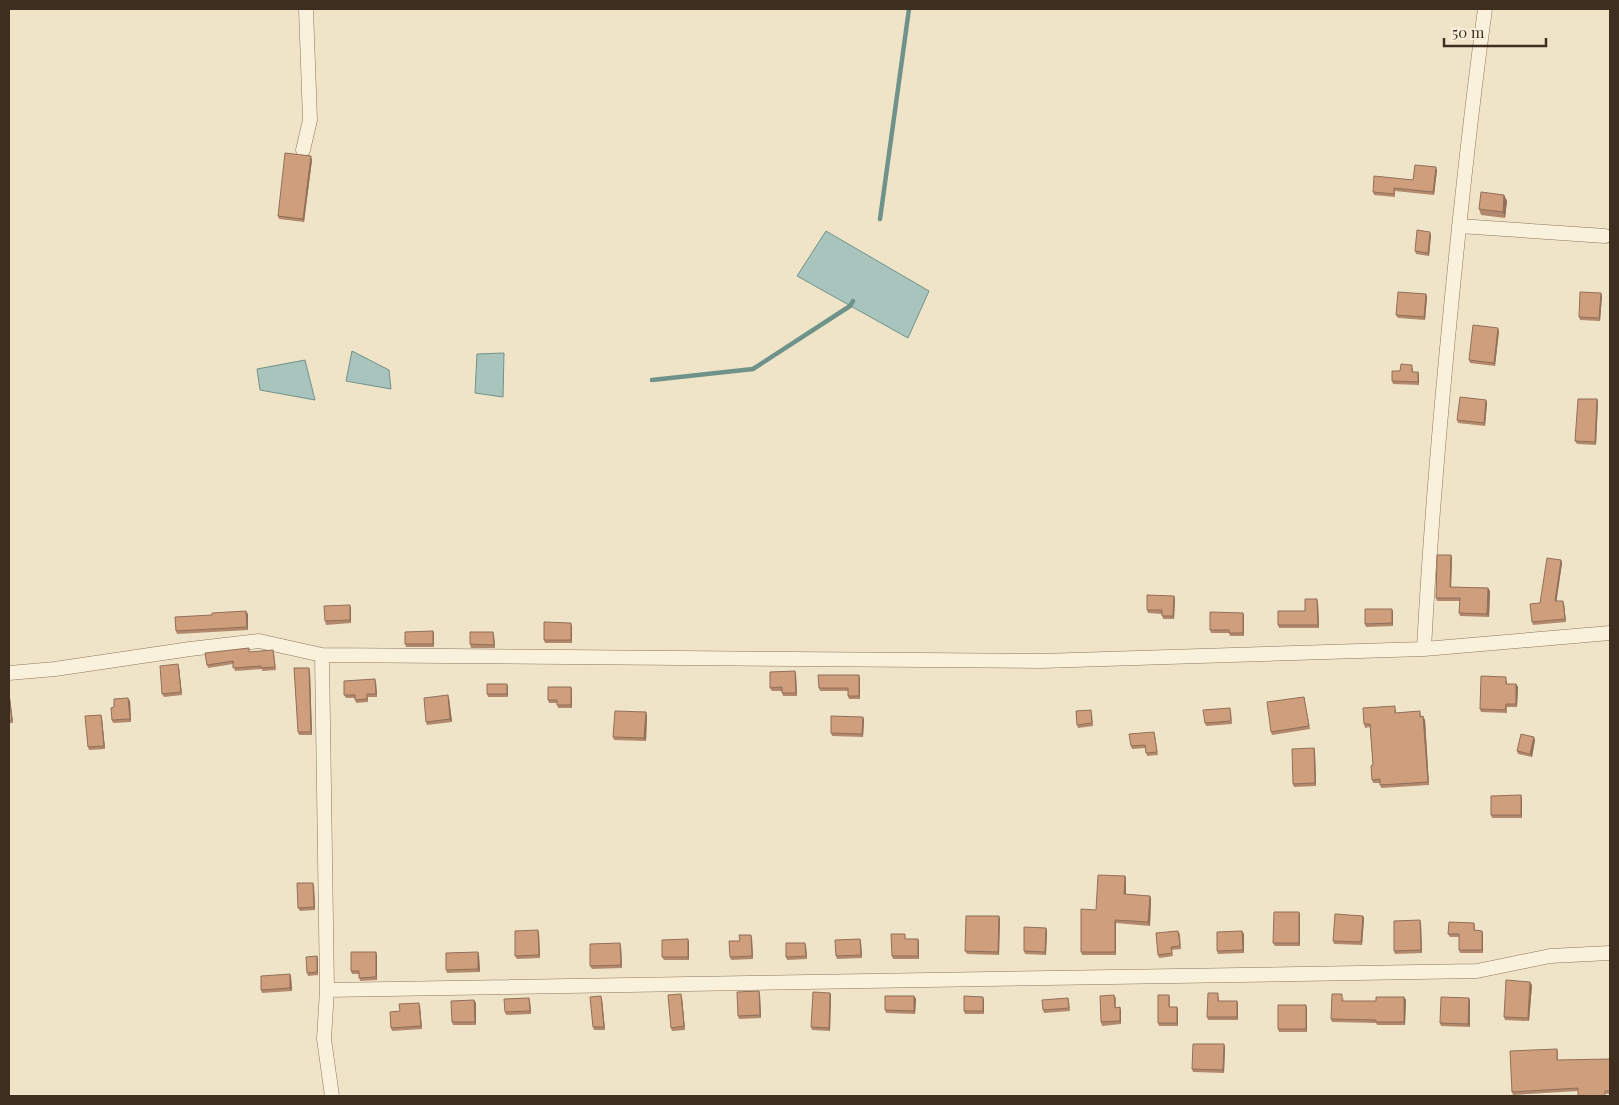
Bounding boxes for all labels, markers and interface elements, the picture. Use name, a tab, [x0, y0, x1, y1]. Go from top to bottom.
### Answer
scale bar	[1444, 15, 1546, 47]
text: 50 m	[1452, 22, 1485, 42]

